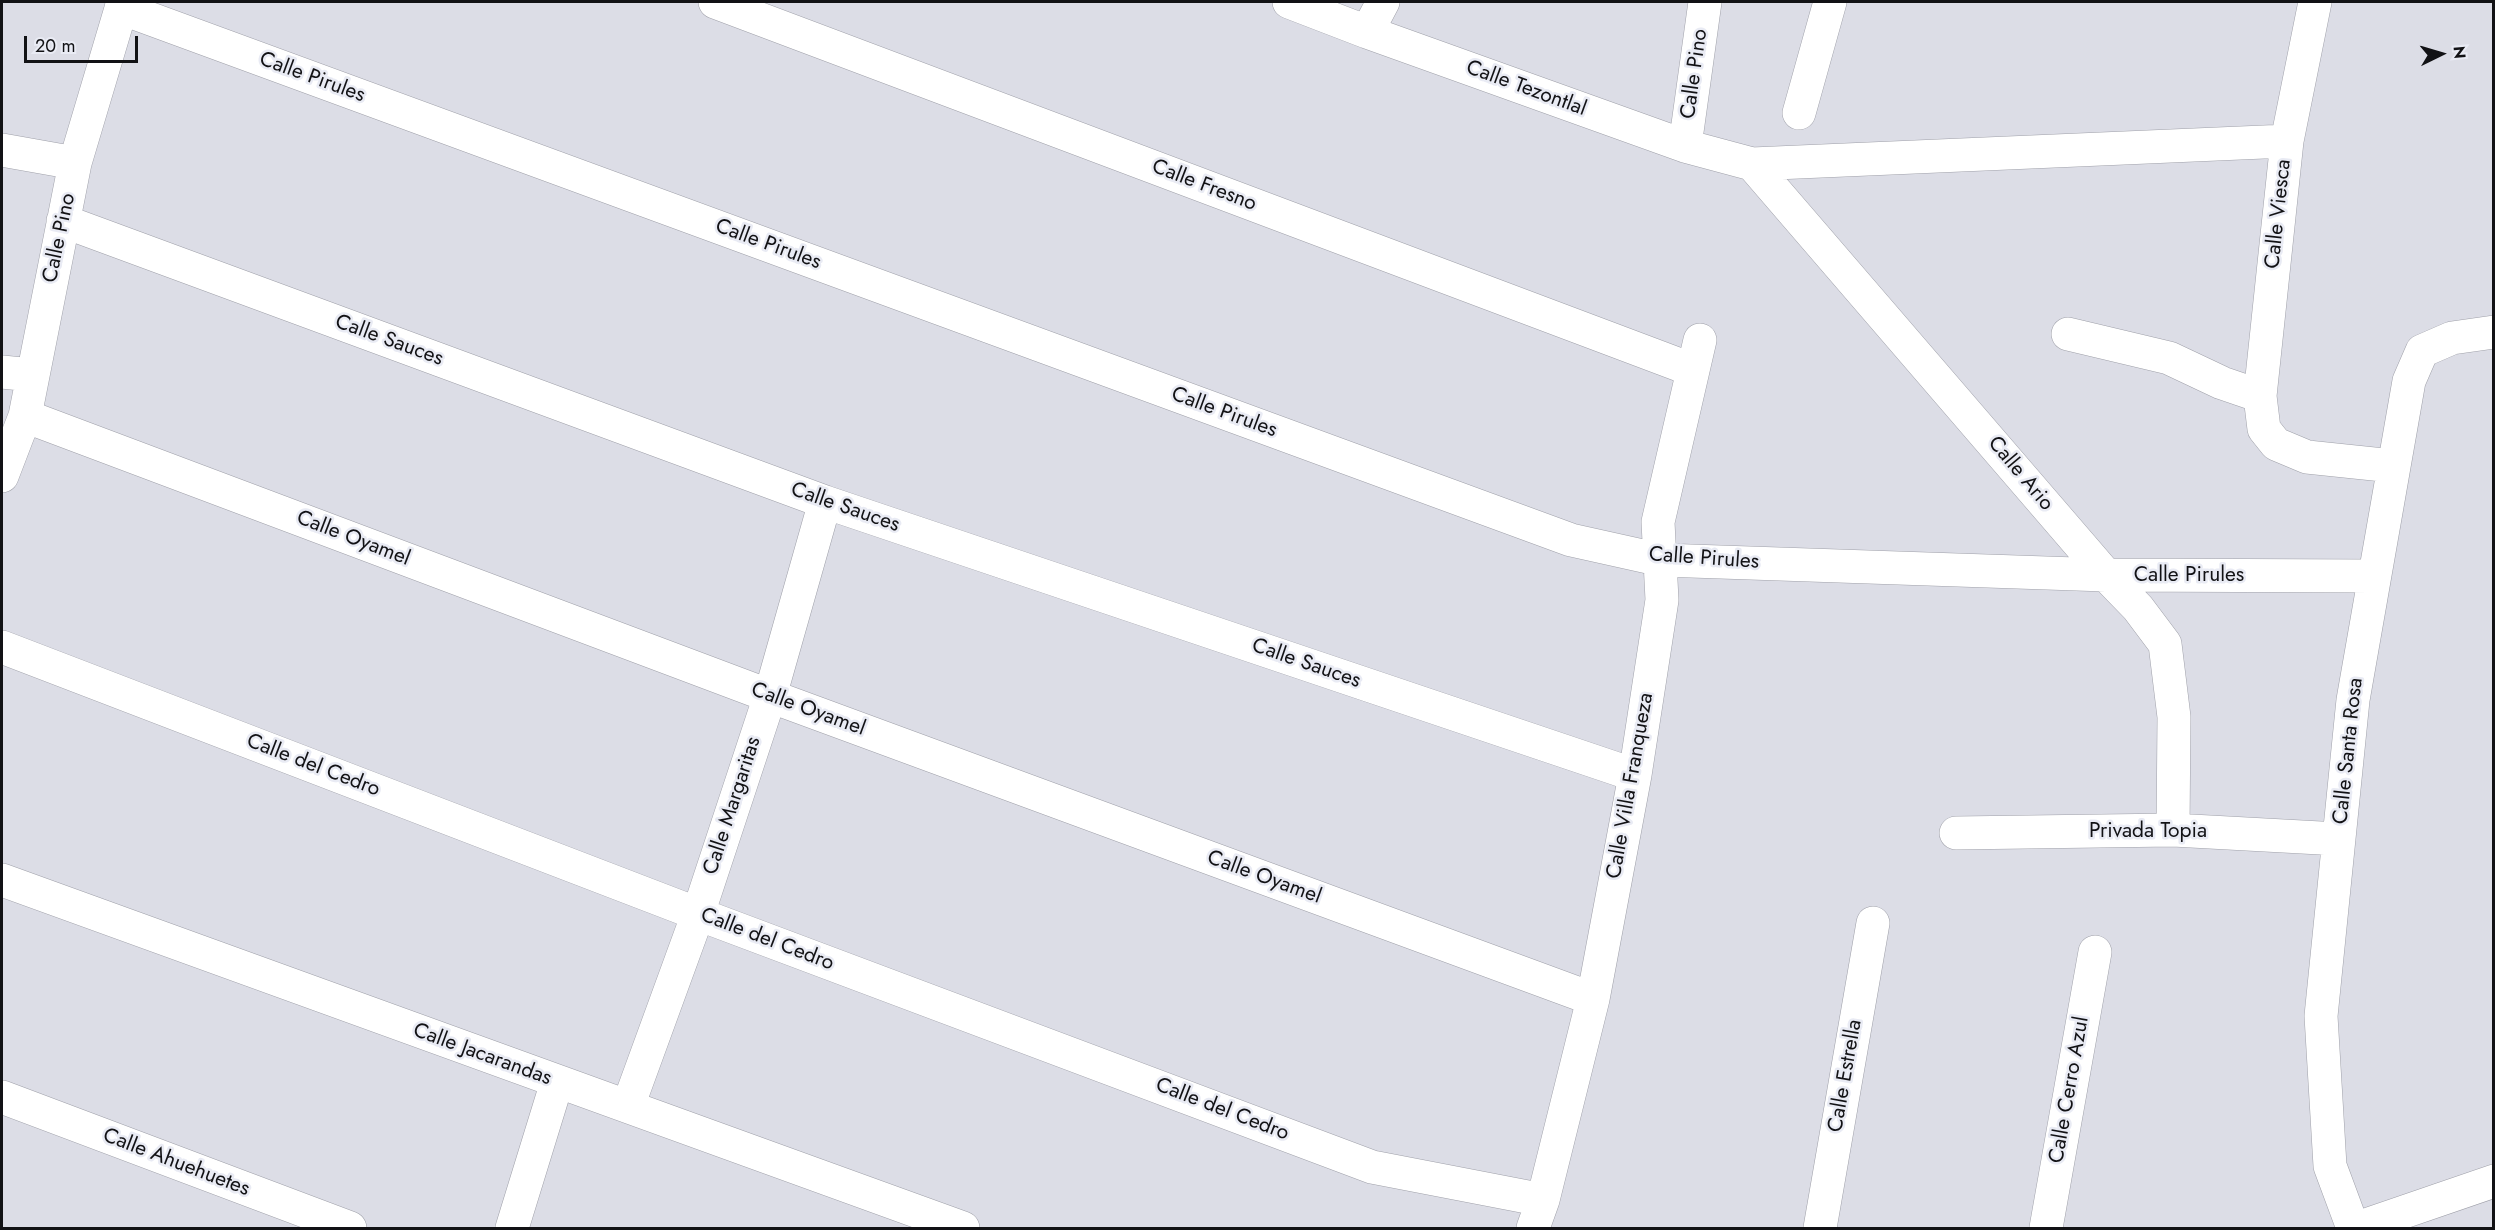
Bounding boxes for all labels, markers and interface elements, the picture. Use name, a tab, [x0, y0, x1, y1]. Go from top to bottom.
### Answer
scale bar	[27, 24, 141, 62]
north arrow	[2411, 24, 2471, 84]
street label: Calle Pino	[1676, 27, 1714, 121]
text: 20 m	[35, 33, 75, 59]
text: N	[2447, 45, 2471, 60]
street label: Calle Pirules	[256, 47, 368, 109]
street label: Calle Tezontlal	[1462, 56, 1590, 122]
street label: Calle Fresno	[1148, 155, 1260, 217]
street label: Calle Viesca	[2261, 158, 2297, 270]
street label: Calle Pino	[38, 191, 82, 285]
street label: Calle Pirules	[712, 214, 824, 276]
street label: Calle Sauces	[331, 310, 447, 372]
street label: Calle Pirules	[1168, 382, 1280, 444]
street label: Calle Ario	[1982, 432, 2058, 516]
street label: Calle Sauces	[787, 478, 903, 538]
street label: Calle Oyamel	[293, 506, 413, 572]
street label: Calle Pirules	[1648, 543, 1760, 575]
street label: Calle Pirules	[2134, 563, 2244, 589]
street label: Calle Sauces	[1248, 634, 1364, 694]
street label: Calle Santa Rosa	[2329, 677, 2369, 825]
street label: Calle Oyamel	[748, 678, 868, 742]
street label: Calle Villa Franqueza	[1602, 691, 1660, 881]
street label: Calle del Cedro	[243, 729, 383, 803]
street label: Calle Margaritas	[699, 734, 767, 878]
street label: Privada Topia	[2089, 819, 2207, 845]
street label: Calle Oyamel	[1204, 846, 1324, 910]
street label: Calle del Cedro	[697, 903, 837, 977]
street label: Calle Cerro Azul	[2045, 1015, 2095, 1165]
street label: Calle Jacarandas	[409, 1018, 555, 1092]
street label: Calle Estrella	[1824, 1018, 1868, 1134]
street label: Calle del Cedro	[1152, 1073, 1292, 1147]
street label: Calle Ahuehuetes	[99, 1123, 253, 1203]

